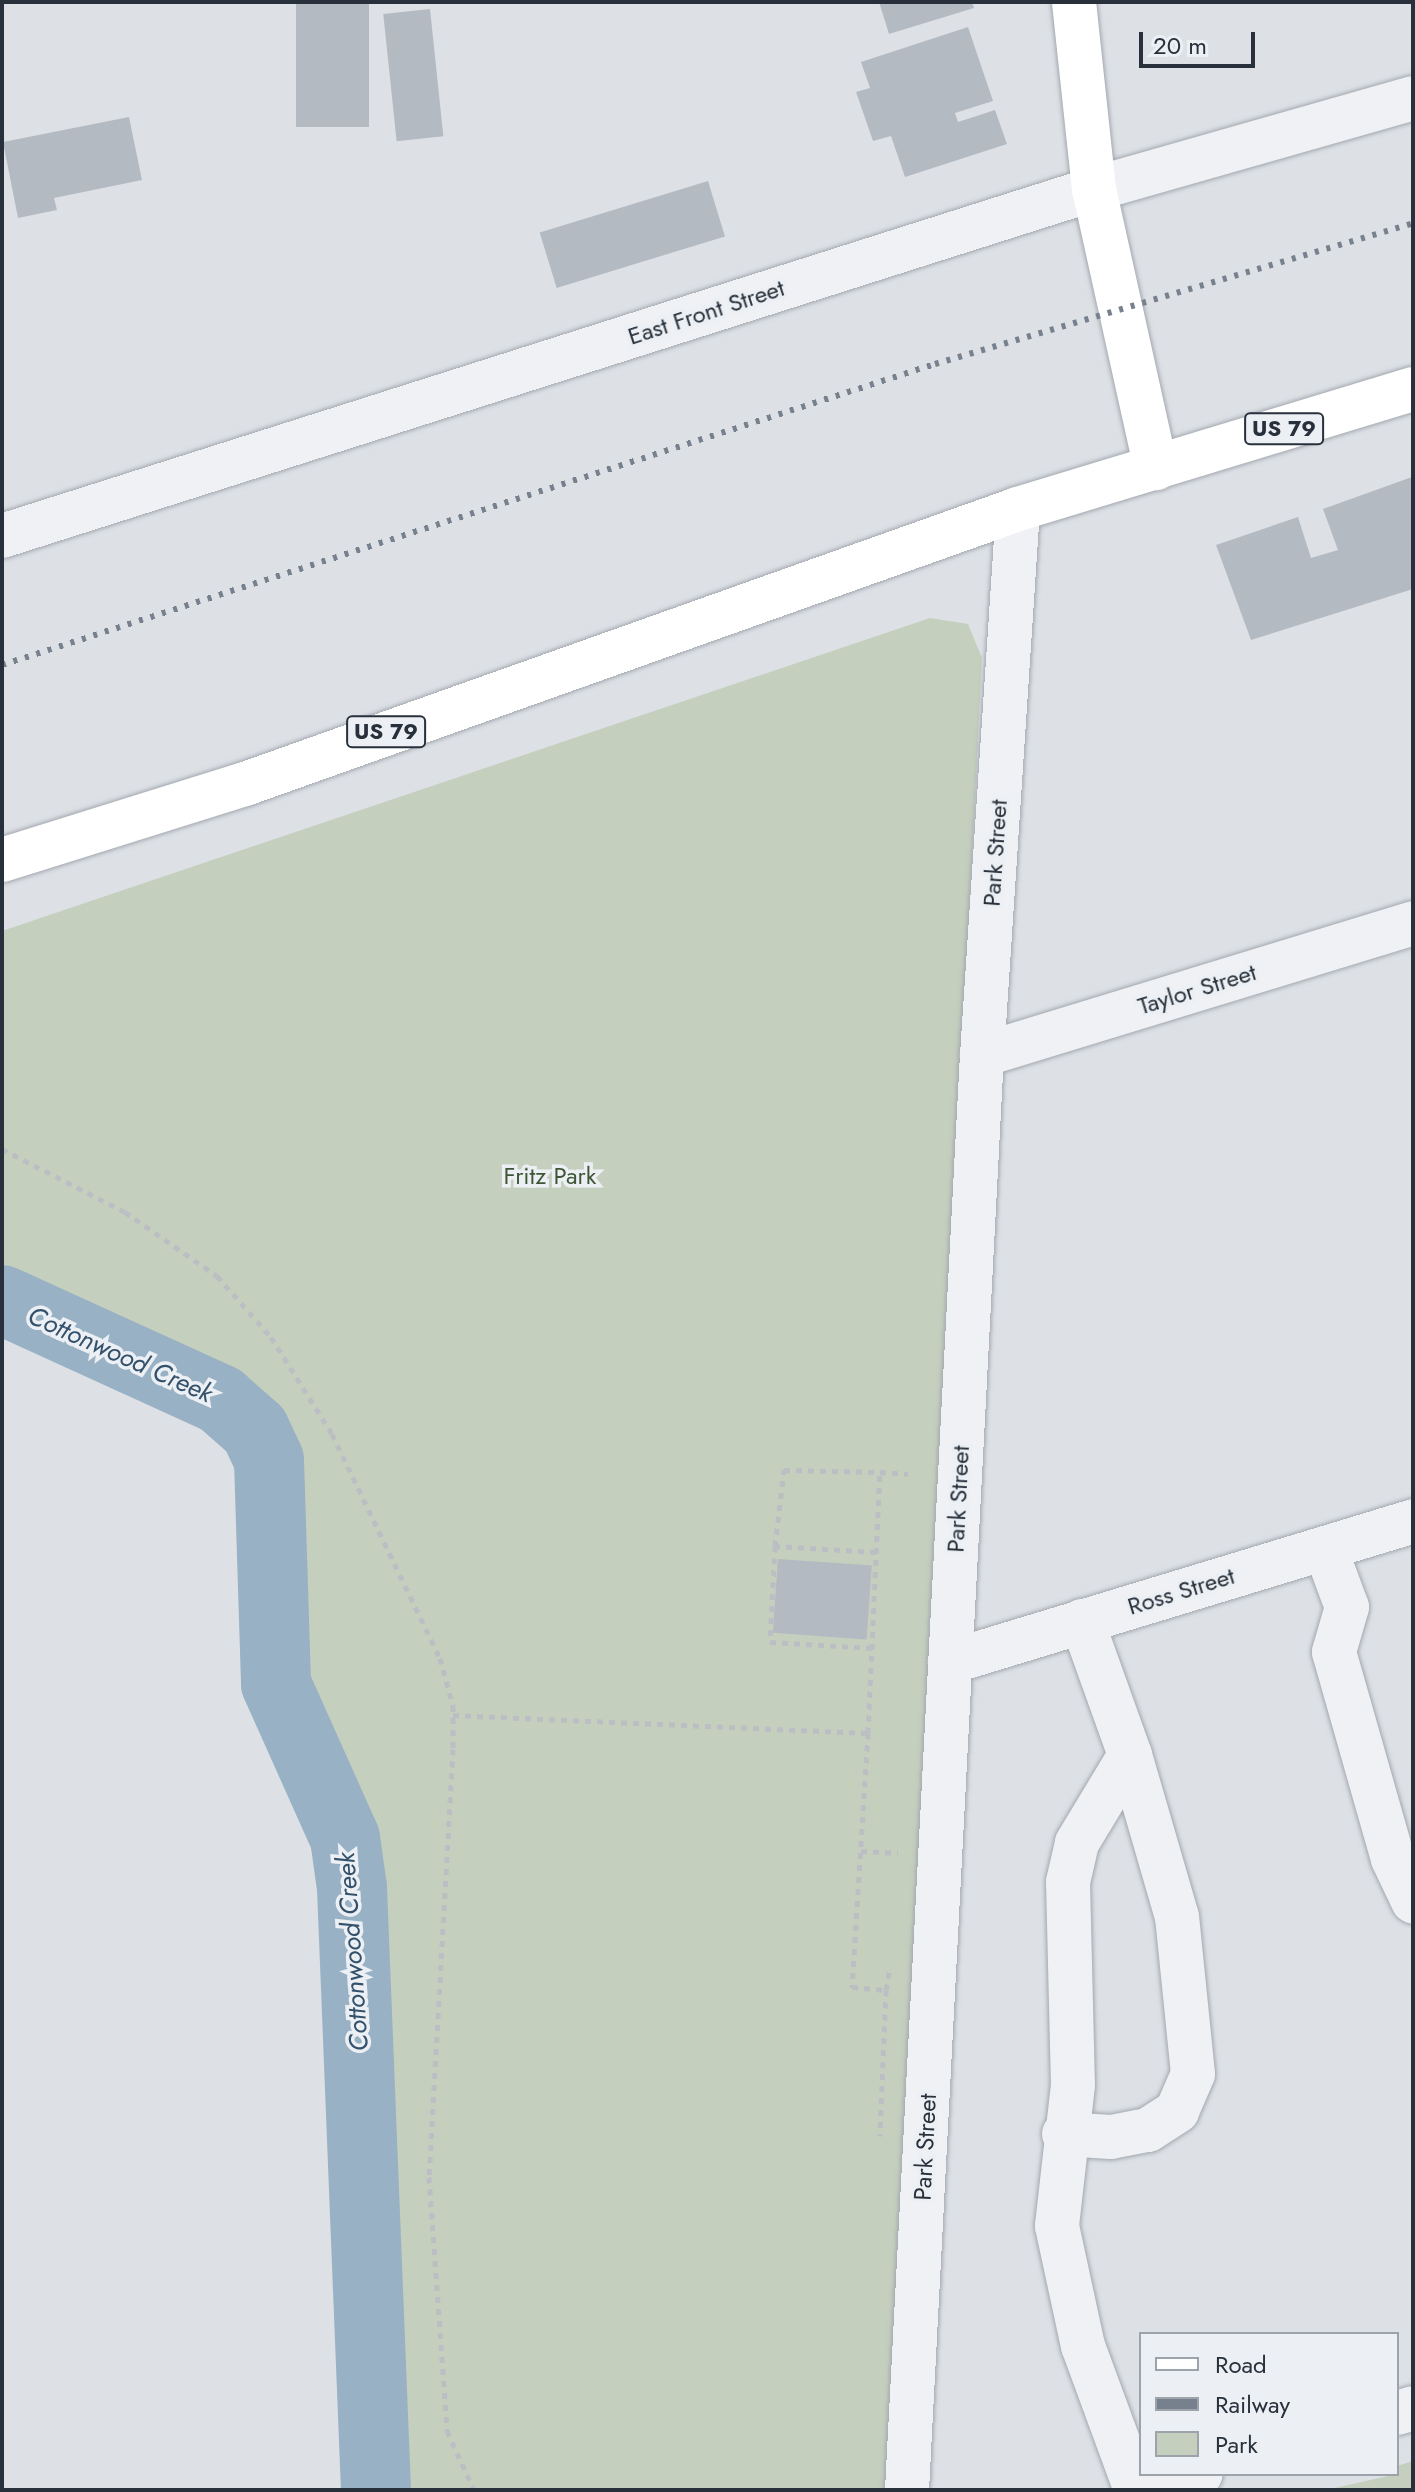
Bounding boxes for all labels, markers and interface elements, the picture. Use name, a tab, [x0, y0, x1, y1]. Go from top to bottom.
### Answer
scale bar	[1143, 16, 1259, 66]
text: 20 m	[1153, 28, 1207, 63]
street label: East Front Street	[624, 273, 788, 351]
road number: US 79	[1244, 411, 1324, 447]
road number: US 79	[346, 714, 426, 750]
street label: Park Street	[977, 799, 1013, 907]
street label: Taylor Street	[1134, 957, 1260, 1021]
park label: Fritz Park	[504, 1162, 596, 1190]
water label: Cottonwood Creek	[23, 1300, 217, 1410]
street label: Park Street	[941, 1445, 975, 1553]
street label: Ross Street	[1124, 1561, 1238, 1621]
water label: Cottonwood Creek	[330, 1852, 376, 2052]
street label: Park Street	[908, 2093, 942, 2201]
legend	[1139, 2332, 1399, 2476]
text: Road	[1215, 2347, 1267, 2382]
text: Railway	[1215, 2387, 1290, 2422]
text: Park	[1215, 2427, 1258, 2462]

